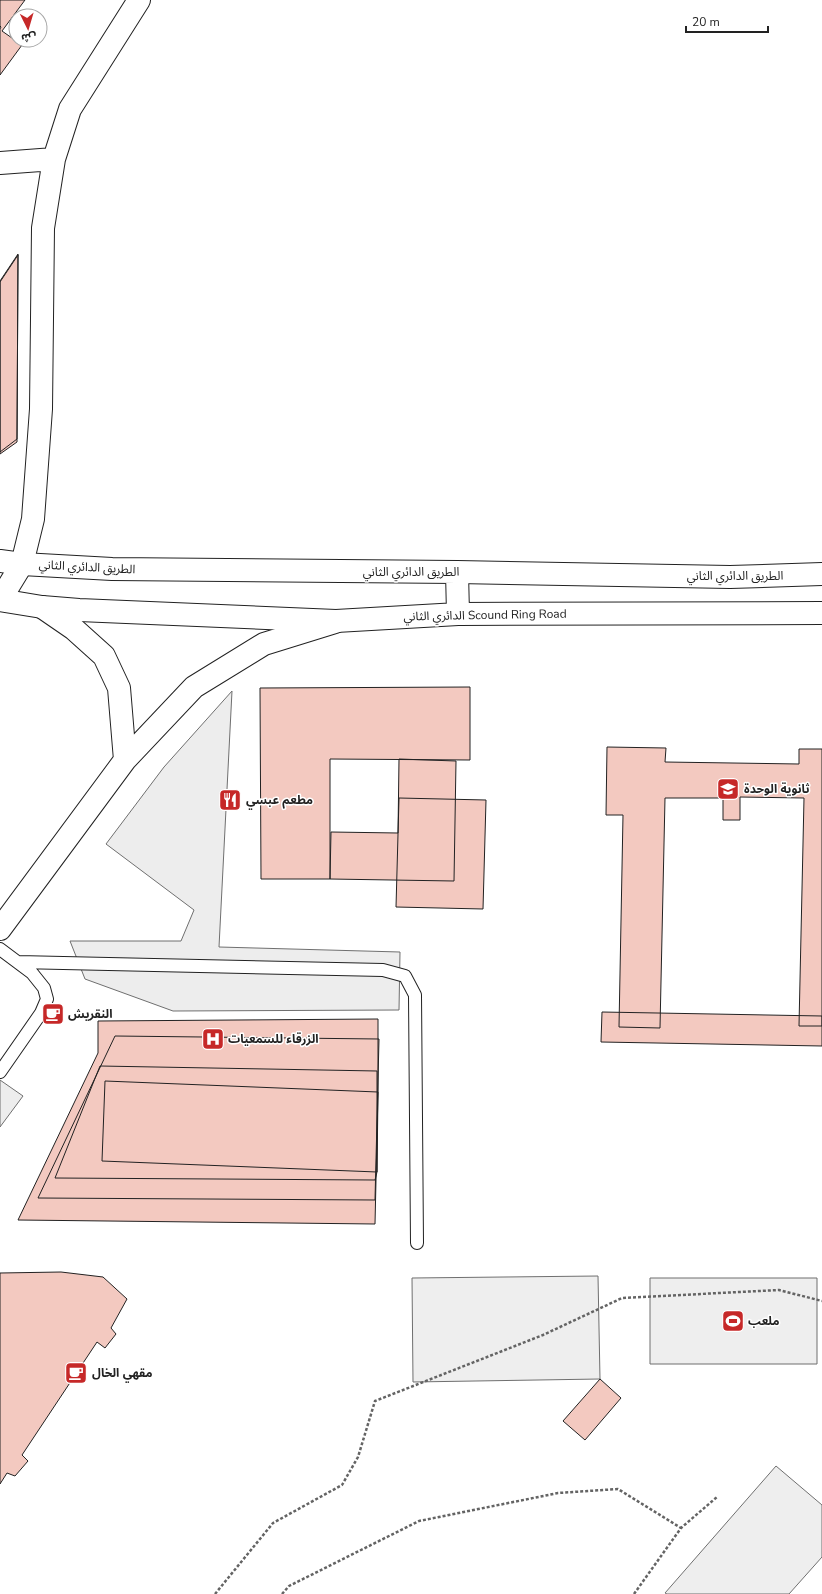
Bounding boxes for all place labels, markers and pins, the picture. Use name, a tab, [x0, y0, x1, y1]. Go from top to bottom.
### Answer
school or university icon: ثانوية الوحدة	[715, 776, 741, 802]
place label: ثانوية الوحدة	[744, 781, 810, 797]
restaurant icon: مطعم عبسي	[217, 787, 243, 813]
place label: مطعم عبسي	[246, 792, 313, 810]
cafe icon: النقريش	[40, 1001, 66, 1027]
place label: النقريش	[68, 1006, 112, 1022]
hospital icon: الزرقاء للسمعيات	[200, 1026, 226, 1052]
place label: الزرقاء للسمعيات	[228, 1031, 319, 1047]
sports icon: ملعب	[720, 1308, 746, 1334]
place label: ملعب	[748, 1313, 779, 1329]
cafe icon: مقهي الخال	[63, 1360, 89, 1386]
place label: مقهي الخال	[92, 1365, 152, 1383]

